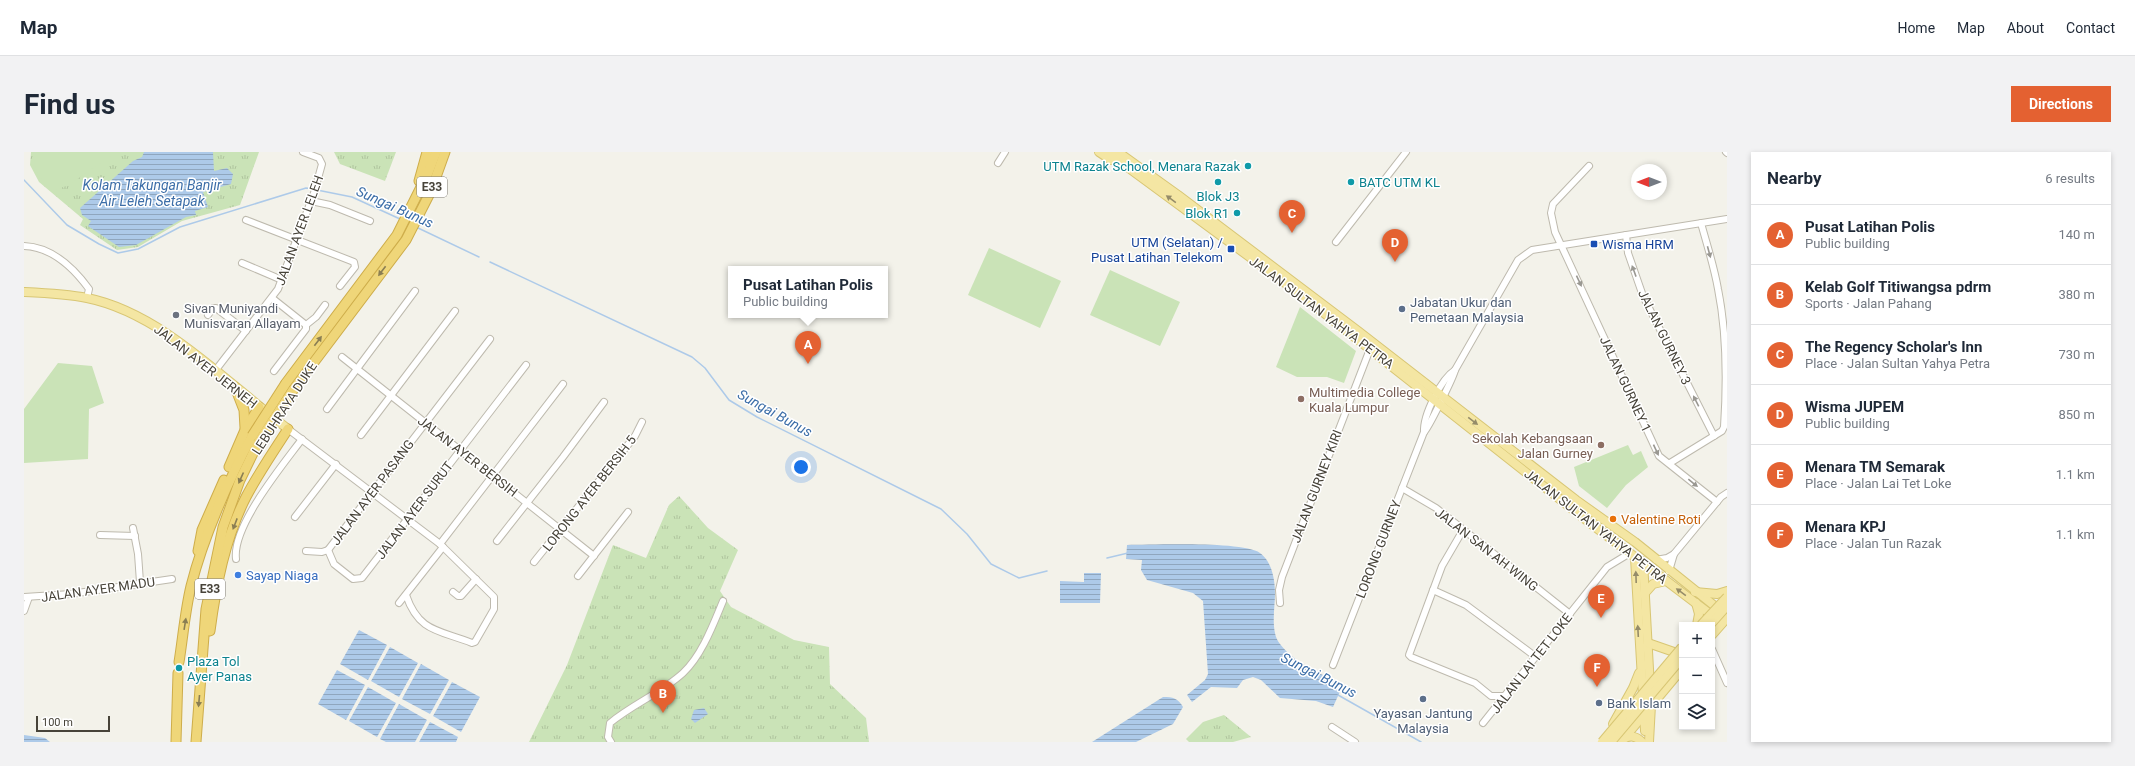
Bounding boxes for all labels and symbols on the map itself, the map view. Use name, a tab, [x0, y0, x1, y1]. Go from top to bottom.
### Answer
place label: UTM Razak School, Menara Razak	[1043, 159, 1240, 174]
marker: UTM Razak School, Menara Razak	[1243, 161, 1253, 171]
north arrow	[1631, 164, 1667, 200]
street label: JALAN AYER LELEH	[273, 173, 326, 287]
place label: BATC UTM KL	[1359, 175, 1440, 190]
water label: Kolam Takungan Banjir Air Leleh Setapak	[83, 177, 222, 209]
road number: E33	[417, 177, 447, 197]
marker: Blok J3	[1213, 177, 1223, 187]
marker: BATC UTM KL	[1346, 177, 1356, 187]
water label: Sungai Bunus	[354, 183, 436, 231]
place label: Blok J3	[1197, 189, 1239, 204]
one-way arrow	[1166, 195, 1176, 203]
pin: C	[1279, 200, 1305, 233]
place label: Blok R1	[1185, 206, 1229, 221]
marker: Blok R1	[1232, 208, 1242, 218]
pin: D	[1382, 229, 1408, 262]
place label: UTM (Selatan) / Pusat Latihan Telekom	[1091, 235, 1223, 265]
place label: Wisma HRM	[1602, 237, 1674, 252]
marker: Wisma HRM	[1589, 239, 1599, 249]
marker: UTM (Selatan) / Pusat Latihan Telekom	[1226, 244, 1236, 254]
one-way arrow	[1706, 246, 1712, 258]
street label: JALAN SULTAN YAHYA PETRA	[1247, 253, 1397, 372]
one-way arrow	[378, 265, 387, 276]
one-way arrow	[1631, 265, 1637, 277]
one-way arrow	[1576, 275, 1582, 286]
street label: JALAN GURNEY 3	[1635, 287, 1694, 387]
place label: Jabatan Ukur dan Pemetaan Malaysia	[1410, 295, 1524, 325]
place label: Sivan Muniyandi Munisvaran Allayam	[184, 301, 301, 331]
marker: Jabatan Ukur dan Pemetaan Malaysia	[1397, 304, 1407, 314]
marker: Sivan Muniyandi Munisvaran Allayam	[171, 310, 181, 320]
street label: JALAN AYER JERNEH	[151, 322, 260, 411]
pin: A	[795, 331, 821, 364]
street label: JALAN GURNEY 1	[1597, 334, 1654, 434]
one-way arrow	[313, 335, 322, 346]
street label: LEBUHRAYA DUKE	[249, 359, 320, 457]
place label: Multimedia College Kuala Lumpur	[1309, 385, 1421, 415]
water label: Sungai Bunus	[735, 386, 815, 440]
marker: Multimedia College Kuala Lumpur	[1296, 394, 1306, 404]
one-way arrow	[1693, 395, 1699, 407]
street label: JALAN AYER BERSIH	[415, 413, 520, 500]
one-way arrow	[1468, 416, 1478, 424]
street label: JALAN GURNEY KIRI	[1288, 428, 1345, 545]
place label: Sekolah Kebangsaan Jalan Gurney	[1472, 431, 1593, 461]
street label: LORONG AYER BERSIH 5	[540, 432, 639, 554]
street label: JALAN AYER PASANG	[328, 437, 417, 548]
marker: Sekolah Kebangsaan Jalan Gurney	[1596, 440, 1606, 450]
one-way arrow	[1653, 444, 1659, 455]
your location	[791, 457, 811, 477]
street label: JALAN AYER SURUT	[373, 458, 456, 562]
street label: JALAN SULTAN YAHYA PETRA	[1521, 466, 1670, 587]
one-way arrow	[238, 473, 244, 484]
one-way arrow	[1688, 478, 1699, 487]
street label: LORONG GURNEY	[1353, 498, 1404, 600]
street label: JALAN SAN AH WING	[1432, 505, 1541, 594]
place label: Valentine Roti	[1621, 512, 1701, 527]
marker: Valentine Roti	[1608, 514, 1618, 524]
one-way arrow	[231, 519, 237, 531]
place label: Sayap Niaga	[246, 568, 318, 583]
marker: Sayap Niaga	[233, 570, 243, 580]
one-way arrow	[1633, 570, 1639, 583]
street label: JALAN AYER MADU	[40, 574, 156, 605]
road number: E33	[195, 579, 225, 599]
pin: E	[1588, 585, 1614, 618]
one-way arrow	[1676, 588, 1686, 596]
street label: JALAN LAI TET LOKE	[1488, 610, 1575, 716]
one-way arrow	[182, 618, 188, 630]
one-way arrow	[1635, 625, 1642, 637]
water label: Sungai Bunus	[1279, 649, 1359, 701]
place label: Plaza Tol Ayer Panas	[187, 654, 252, 684]
pin: F	[1584, 654, 1610, 687]
marker: Plaza Tol Ayer Panas	[174, 663, 184, 673]
pin: B	[650, 680, 676, 713]
marker: Yayasan Jantung Malaysia	[1418, 694, 1428, 704]
one-way arrow	[196, 695, 203, 707]
place label: Bank Islam	[1607, 696, 1671, 711]
marker: Bank Islam	[1594, 698, 1604, 708]
place label: Yayasan Jantung Malaysia	[1374, 706, 1472, 736]
scale bar	[36, 714, 110, 733]

